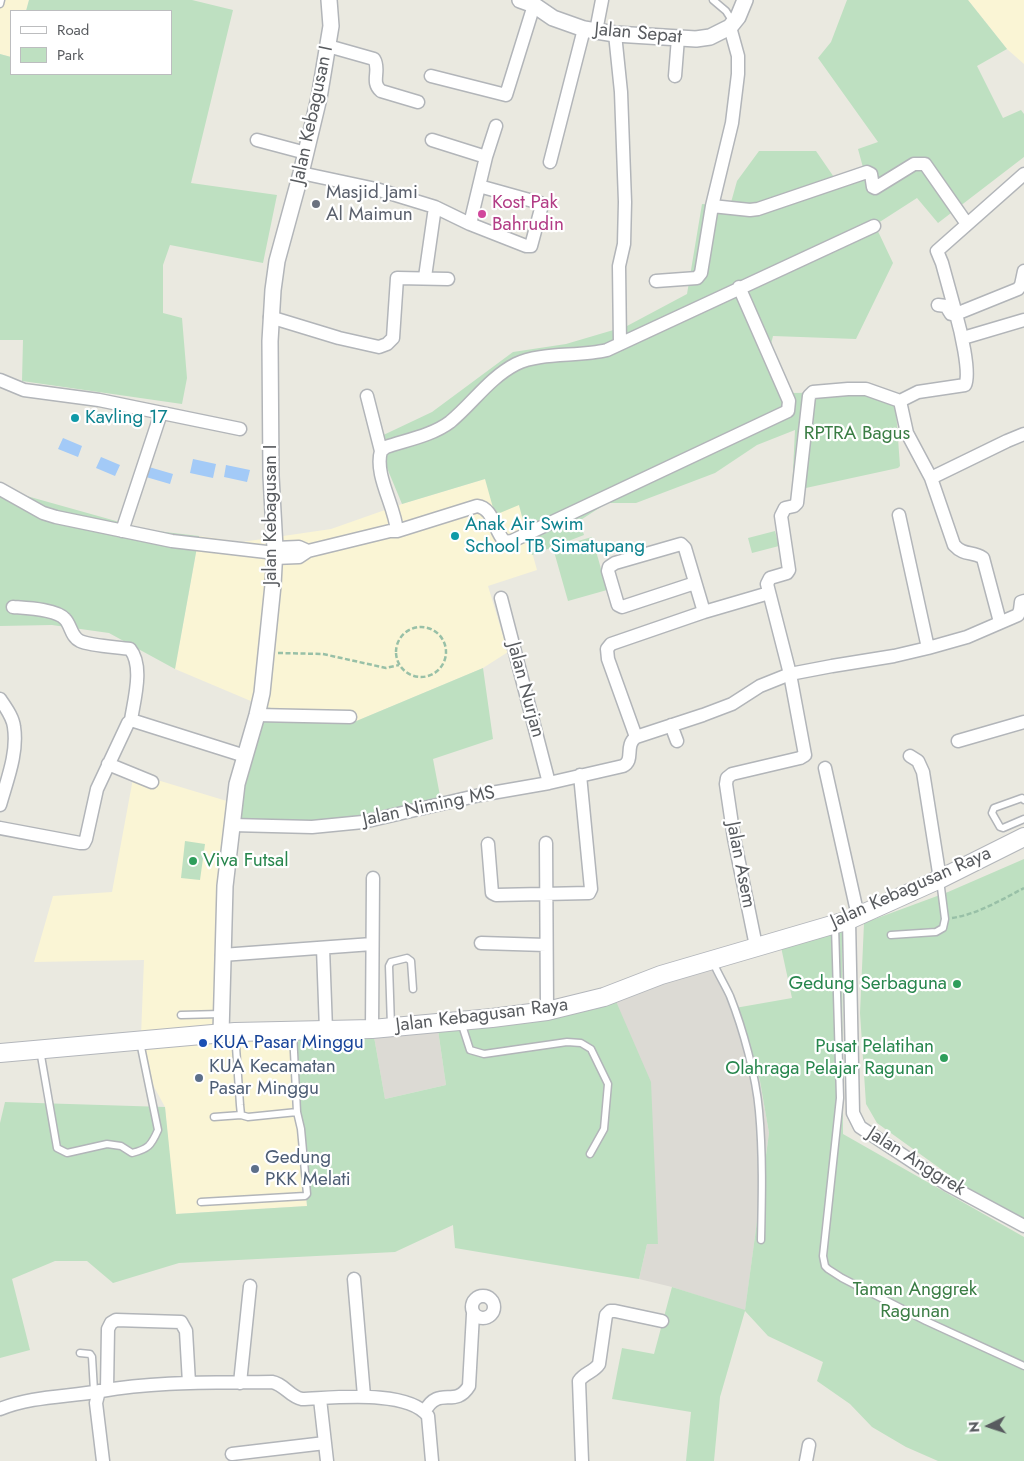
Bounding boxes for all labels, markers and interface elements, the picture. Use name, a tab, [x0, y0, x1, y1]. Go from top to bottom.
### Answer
legend	[10, 10, 172, 75]
text: Road	[57, 19, 89, 41]
street label: Jalan Sepat	[593, 19, 683, 49]
text: Park	[57, 44, 84, 66]
street label: Jalan Kebagusan I	[287, 44, 339, 186]
place label: Masjid Jami Al Maimun	[326, 182, 418, 226]
place label: Kost Pak Bahrudin	[492, 192, 564, 236]
marker: Masjid Jami Al Maimun	[310, 198, 322, 210]
marker: Kost Pak Bahrudin	[476, 208, 488, 220]
place label: Kavling 17	[85, 407, 167, 429]
marker: Kavling 17	[69, 412, 81, 424]
park label: RPTRA Bagus	[804, 423, 910, 445]
street label: Jalan Kebagusan I	[260, 445, 282, 585]
place label: Anak Air Swim School TB Simatupang	[465, 514, 645, 558]
marker: Anak Air Swim School TB Simatupang	[449, 530, 461, 542]
street label: Jalan Nurjan	[501, 640, 549, 740]
street label: Jalan Niming MS	[361, 782, 497, 832]
street label: Jalan Asem	[720, 820, 760, 910]
street label: Jalan Kebagusan Raya	[827, 842, 995, 934]
place label: Viva Futsal	[203, 850, 288, 872]
marker: Viva Futsal	[187, 855, 199, 867]
place label: Gedung Serbaguna	[789, 973, 947, 995]
marker: Gedung Serbaguna	[951, 978, 963, 990]
street label: Jalan Kebagusan Raya	[395, 994, 569, 1038]
place label: KUA Pasar Minggu	[213, 1032, 364, 1054]
place label: Pusat Pelatihan Olahraga Pelajar Ragunan	[725, 1036, 934, 1080]
marker: KUA Pasar Minggu	[197, 1037, 209, 1049]
marker: Pusat Pelatihan Olahraga Pelajar Ragunan	[938, 1052, 950, 1064]
place label: KUA Kecamatan Pasar Minggu	[209, 1056, 336, 1100]
marker: KUA Kecamatan Pasar Minggu	[193, 1072, 205, 1084]
street label: Jalan Anggrek	[863, 1123, 969, 1201]
place label: Gedung PKK Melati	[265, 1147, 351, 1191]
marker: Gedung PKK Melati	[249, 1163, 261, 1175]
park label: Taman Anggrek Ragunan	[853, 1279, 977, 1323]
north arrow	[964, 1401, 1014, 1451]
text: N	[964, 1421, 984, 1433]

